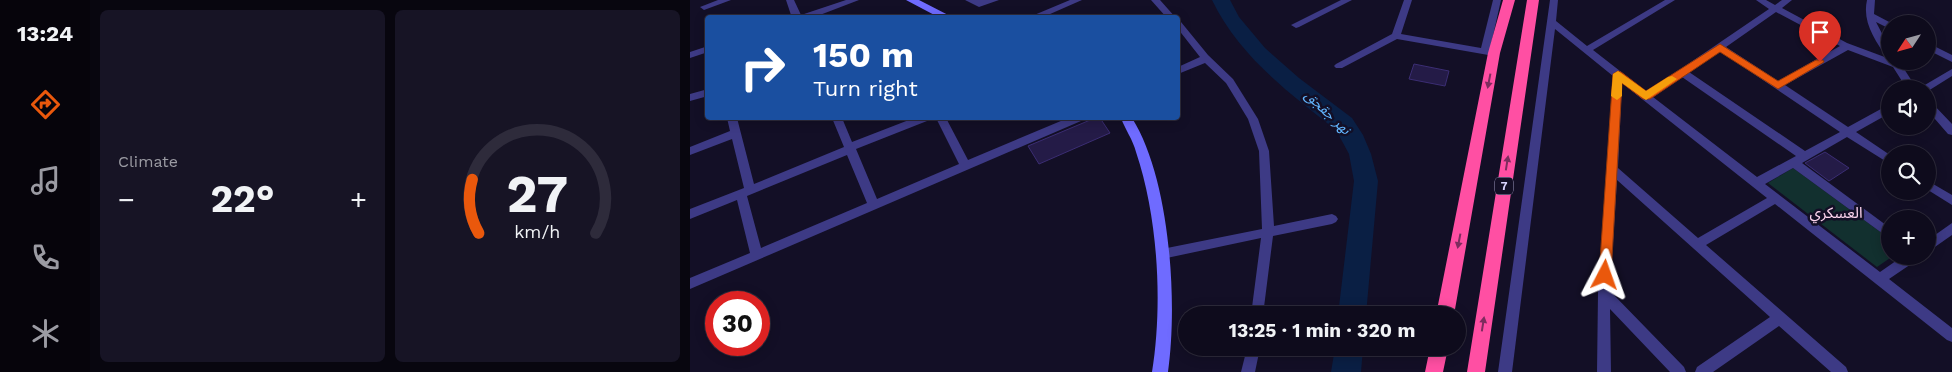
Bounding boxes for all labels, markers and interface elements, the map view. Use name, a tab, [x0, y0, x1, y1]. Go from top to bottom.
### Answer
pin	[1799, 11, 1841, 62]
north arrow	[1881, 15, 1936, 70]
map controls	[1881, 15, 1936, 265]
icon: arrive	[1806, 18, 1834, 46]
text: 13:24	[17, 21, 73, 46]
text: 150 m	[813, 34, 914, 76]
icon: right	[730, 35, 795, 100]
one-way arrow	[1484, 74, 1492, 90]
text: Turn right	[813, 76, 918, 101]
button: sound	[1881, 80, 1936, 135]
icon: directions	[28, 87, 63, 122]
water label: نهر جقجق	[1301, 87, 1355, 139]
button: search	[1881, 145, 1936, 200]
text: Climate	[118, 152, 178, 171]
one-way arrow	[1504, 155, 1512, 171]
icon: music	[28, 163, 63, 198]
text: 27	[507, 164, 568, 225]
text: 22°	[210, 177, 275, 221]
road number: 7	[1495, 178, 1513, 195]
text: −	[118, 183, 135, 216]
text: +	[350, 183, 367, 216]
district label: العسكري	[1810, 204, 1863, 224]
button: +	[1881, 210, 1936, 265]
text: km/h	[514, 221, 561, 242]
one-way arrow	[1454, 233, 1462, 249]
icon: phone	[28, 240, 63, 275]
position arrow	[1578, 248, 1630, 300]
speed limit sign: 30	[705, 291, 770, 356]
one-way arrow	[1479, 315, 1487, 331]
icon: climate	[28, 316, 63, 351]
text: 13:25 · 1 min · 320 m	[1229, 319, 1415, 342]

